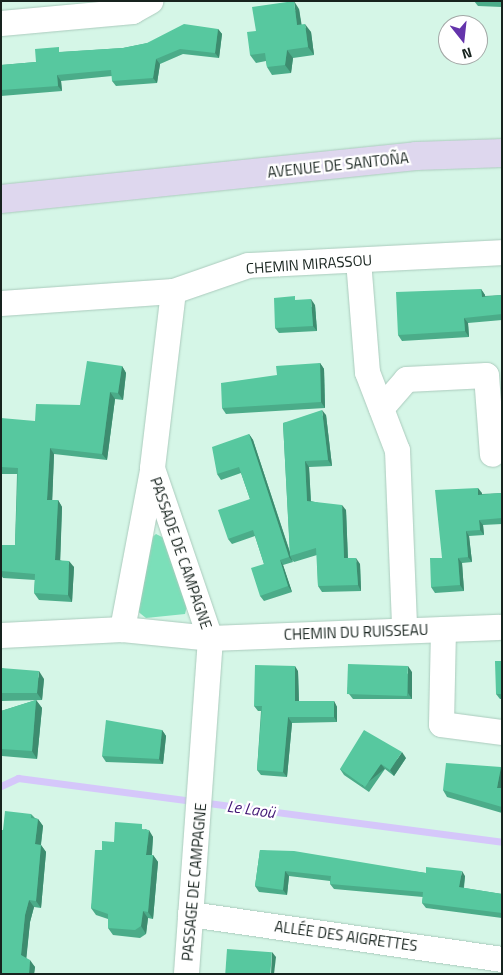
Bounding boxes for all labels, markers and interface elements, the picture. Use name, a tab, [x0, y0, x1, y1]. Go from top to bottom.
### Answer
north arrow	[438, 15, 488, 65]
text: N	[459, 43, 475, 65]
street label: AVENUE DE SANTOÑA	[267, 149, 409, 181]
street label: CHEMIN MIRASSOU	[245, 251, 373, 277]
street label: PASSADE DE CAMPAGNE	[147, 475, 215, 631]
street label: CHEMIN DU RUISSEAU	[283, 620, 429, 644]
water label: Le Laoü	[226, 796, 276, 822]
street label: PASSAGE DE CAMPAGNE	[178, 802, 210, 962]
street label: ALLÉE DES AIGRETTES	[273, 917, 419, 955]

